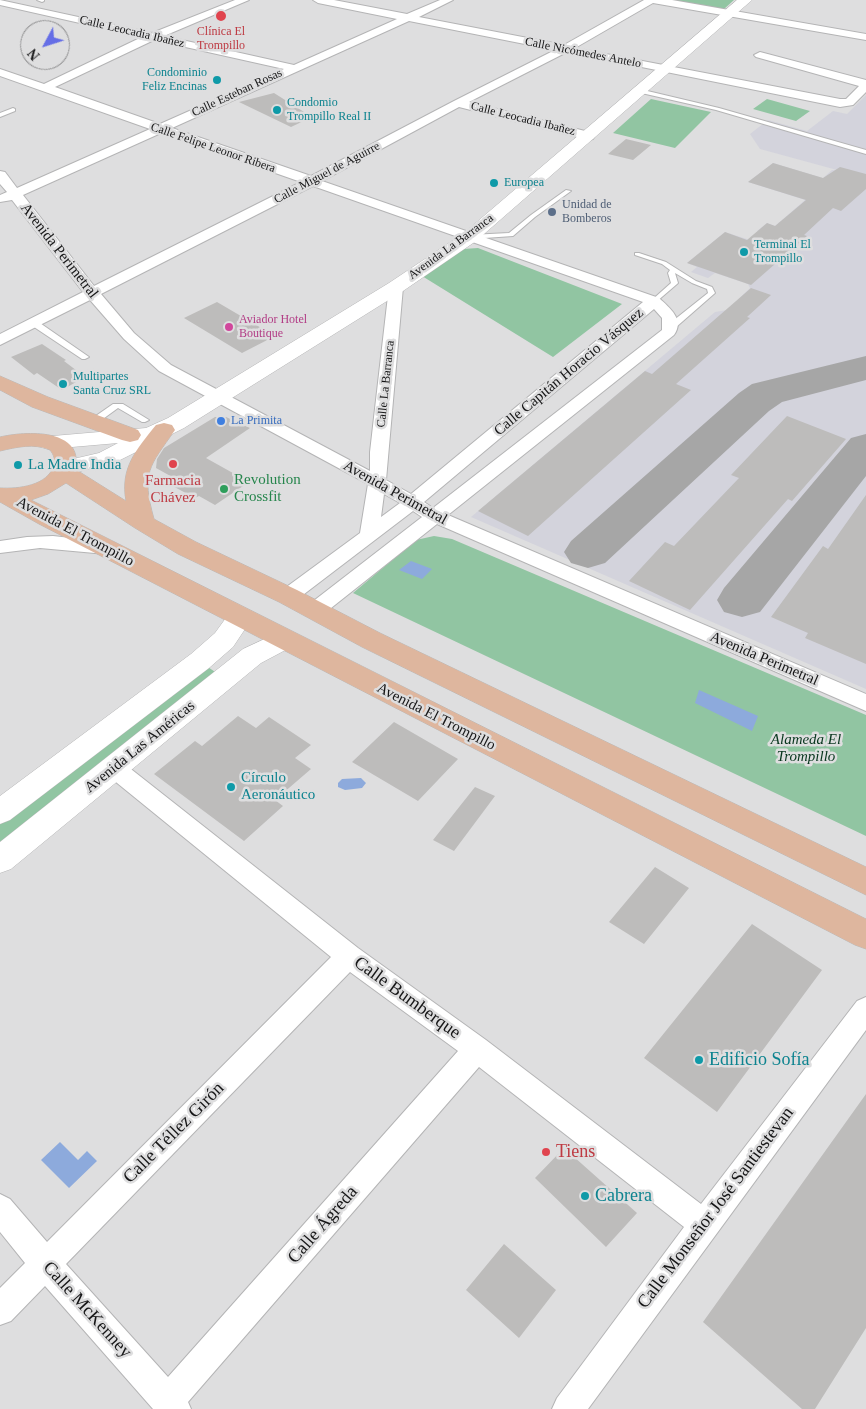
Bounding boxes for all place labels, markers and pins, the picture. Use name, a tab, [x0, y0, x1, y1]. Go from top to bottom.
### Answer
marker: Clínica El Trompillo	[214, 9, 228, 23]
place label: Clínica El Trompillo	[197, 25, 245, 53]
place label: Condominio Feliz Encinas	[142, 66, 207, 94]
marker: Condominio Feliz Encinas	[211, 74, 223, 86]
place label: Condomio Trompillo Real II	[287, 96, 371, 124]
marker: Condomio Trompillo Real II	[271, 104, 283, 116]
place label: Europea	[504, 176, 544, 190]
marker: Europea	[488, 177, 500, 189]
place label: Unidad de Bomberos	[562, 198, 612, 226]
marker: Unidad de Bomberos	[546, 206, 558, 218]
place label: Terminal El Trompillo	[754, 238, 811, 266]
marker: Terminal El Trompillo	[738, 246, 750, 258]
place label: Aviador Hotel Boutique	[239, 313, 307, 341]
marker: Aviador Hotel Boutique	[223, 321, 235, 333]
place label: Multipartes Santa Cruz SRL	[73, 370, 151, 398]
marker: Multipartes Santa Cruz SRL	[57, 378, 69, 390]
place label: La Primita	[231, 414, 282, 428]
marker: La Primita	[215, 415, 227, 427]
place label: La Madre India	[28, 456, 121, 474]
marker: Farmacia Chávez	[167, 458, 179, 470]
marker: La Madre India	[12, 459, 24, 471]
place label: Revolution Crossfit	[234, 471, 301, 506]
place label: Farmacia Chávez	[145, 472, 201, 507]
marker: Revolution Crossfit	[218, 483, 230, 495]
place label: Círculo Aeronáutico	[241, 769, 315, 804]
marker: Círculo Aeronáutico	[225, 781, 237, 793]
place label: Edificio Sofía	[709, 1049, 809, 1071]
marker: Edificio Sofía	[693, 1054, 705, 1066]
place label: Tiens	[556, 1141, 595, 1163]
marker: Tiens	[540, 1146, 552, 1158]
place label: Cabrera	[595, 1185, 652, 1207]
marker: Cabrera	[579, 1190, 591, 1202]

